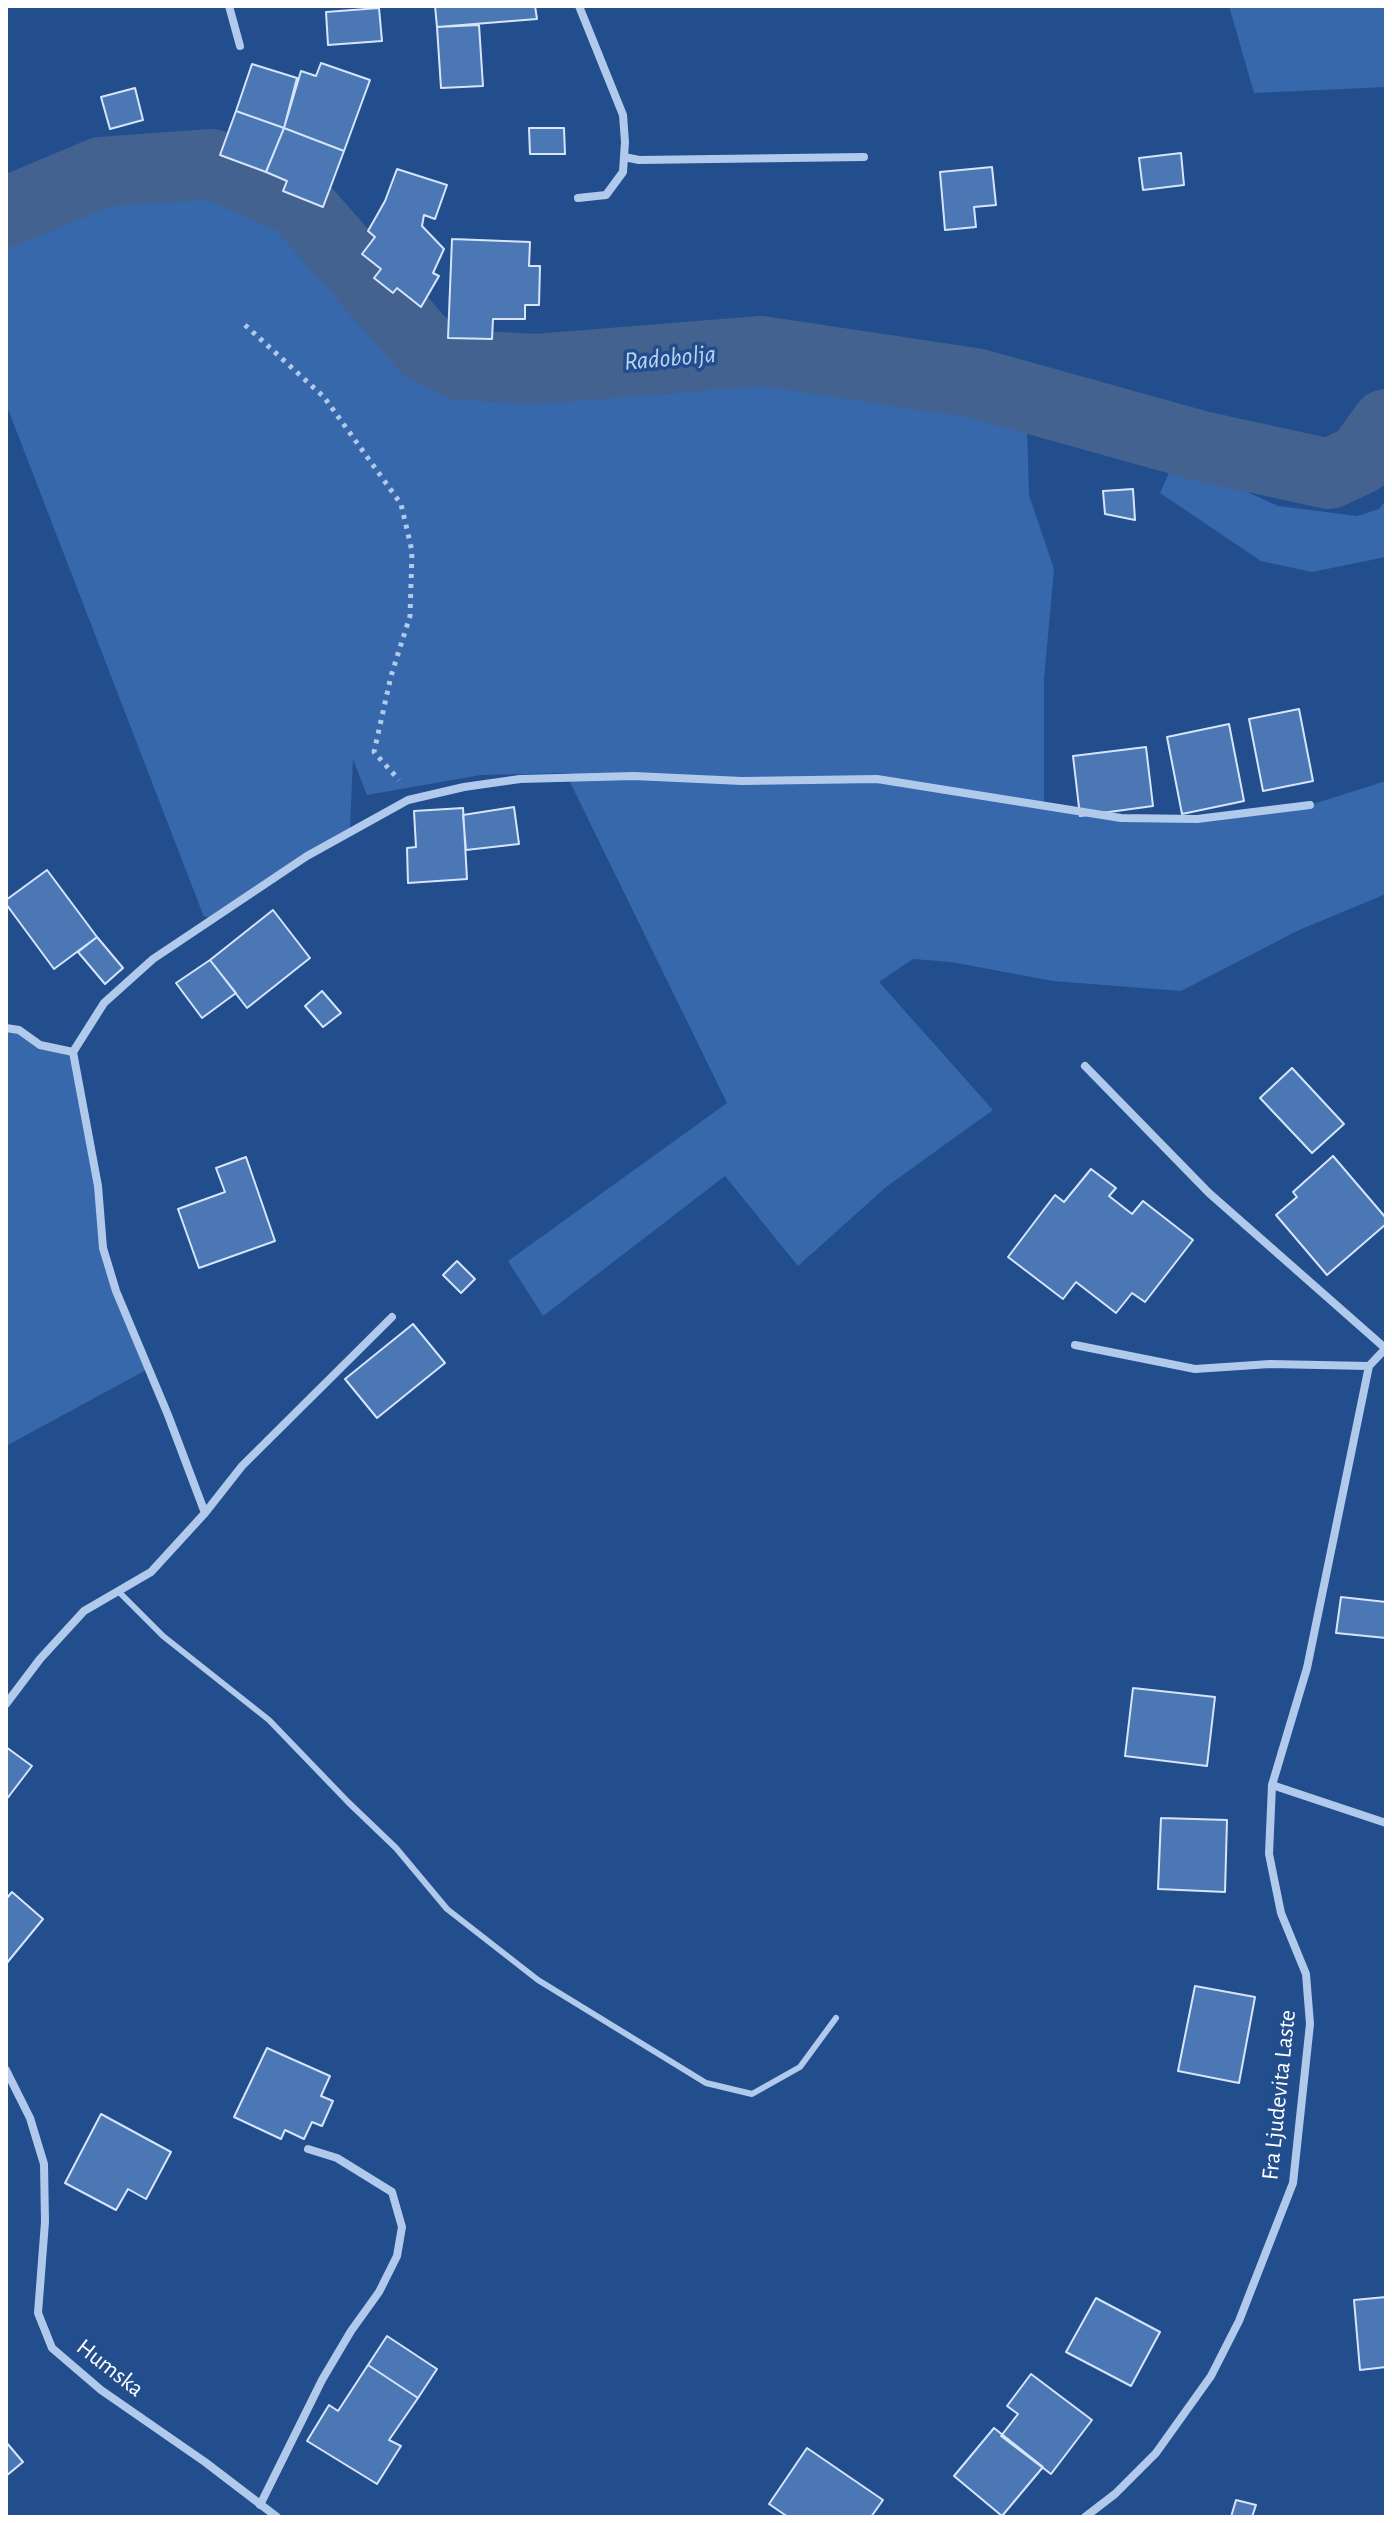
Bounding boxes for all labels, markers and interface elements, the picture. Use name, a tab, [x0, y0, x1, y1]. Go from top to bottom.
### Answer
water label: Radobolja	[623, 338, 717, 378]
street label: Fra Ljudevita Laste	[1256, 2008, 1302, 2182]
street label: Humska	[70, 2333, 150, 2403]

